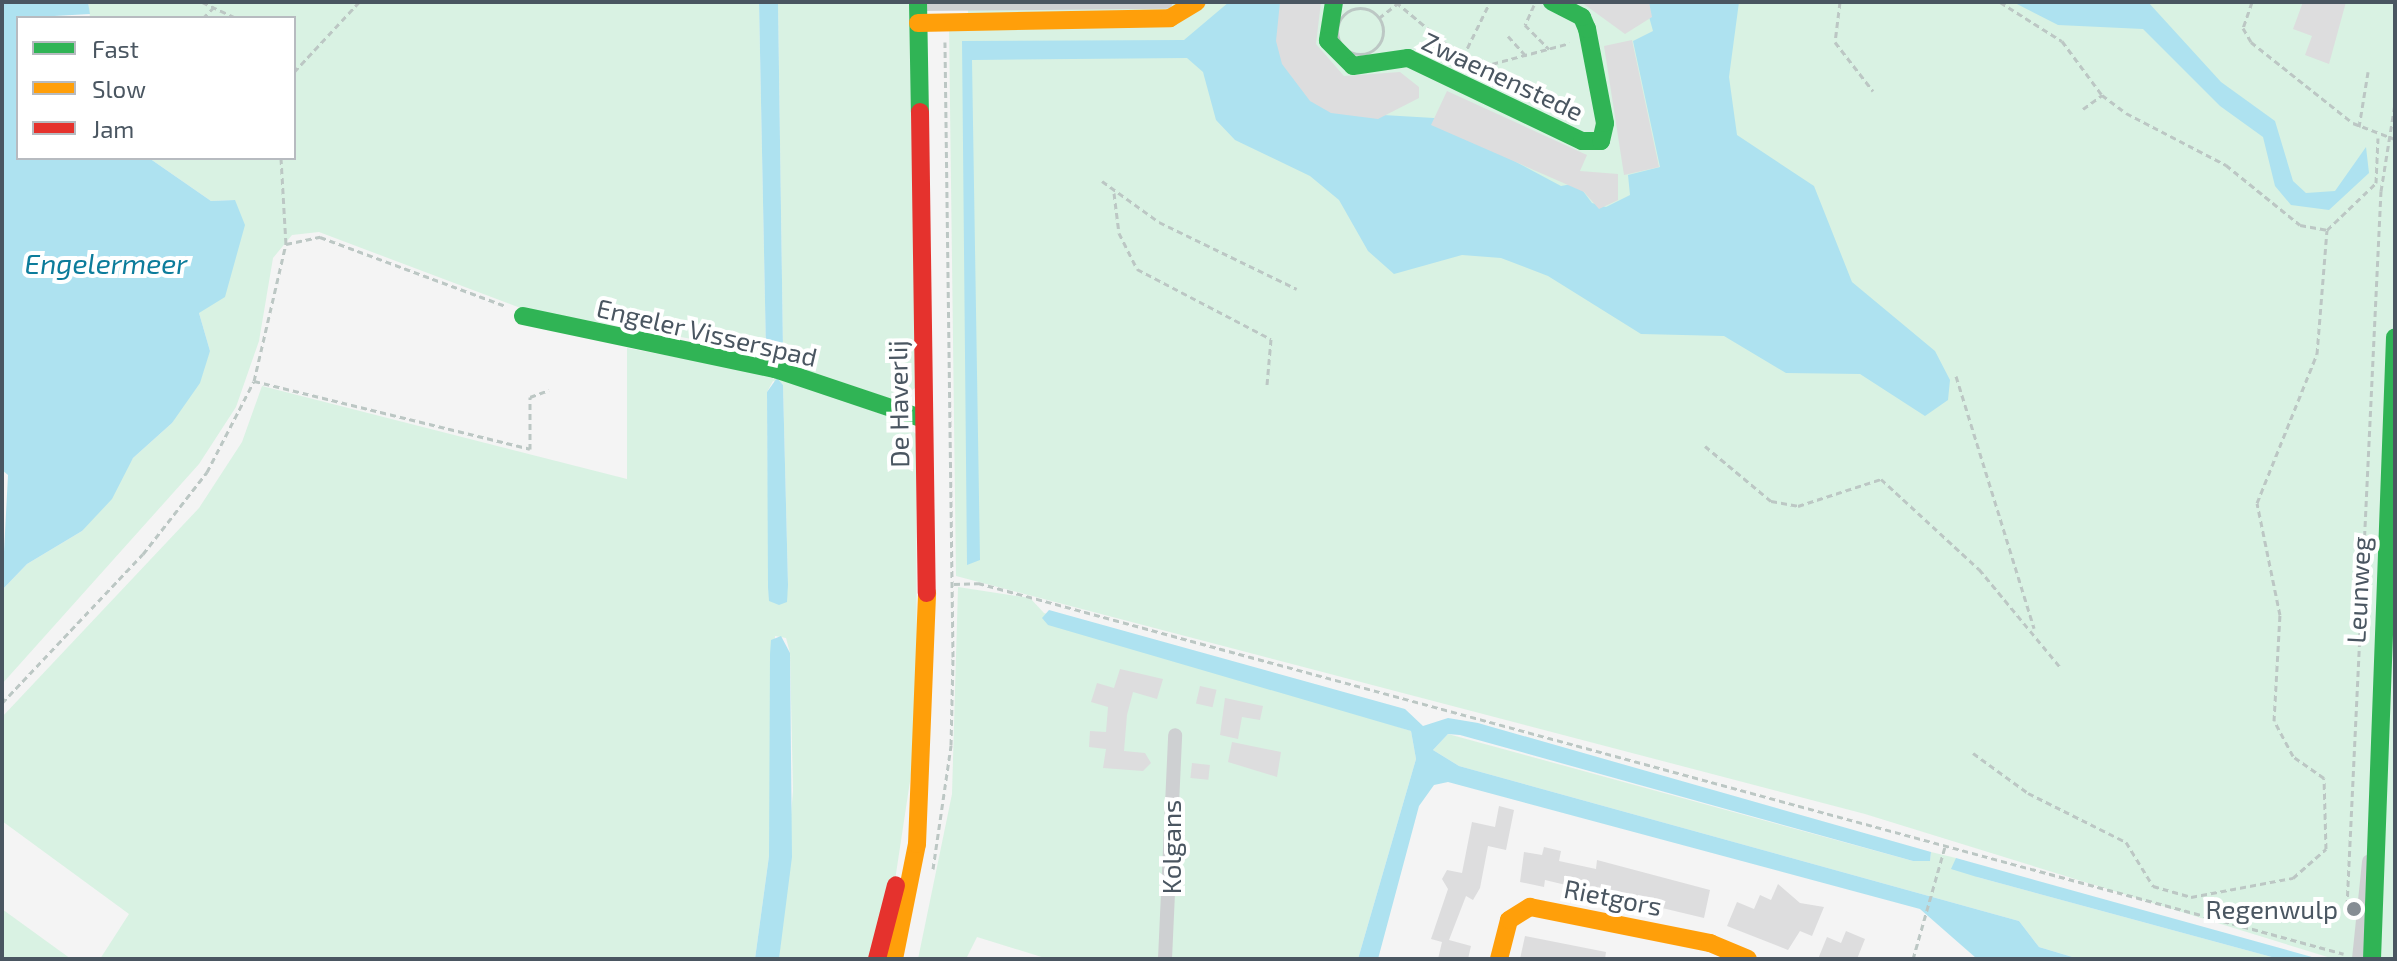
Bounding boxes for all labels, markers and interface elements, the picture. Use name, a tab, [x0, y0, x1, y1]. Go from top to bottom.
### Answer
legend	[16, 16, 296, 160]
street label: Zwaenenstede	[1417, 25, 1589, 127]
text: Fast	[92, 34, 139, 63]
text: Slow	[92, 74, 146, 103]
text: Jam	[92, 114, 134, 143]
water label: Engelermeer	[25, 246, 187, 280]
street label: Engeler Visserspad	[593, 291, 821, 373]
street label: De Haverlij	[881, 340, 915, 468]
street label: Leunweg	[2340, 536, 2376, 644]
street label: Kolgans	[1155, 800, 1187, 894]
street label: Rietgors	[1561, 872, 1665, 922]
place label: Regenwulp	[2206, 893, 2338, 925]
marker: Regenwulp	[2345, 900, 2363, 918]

